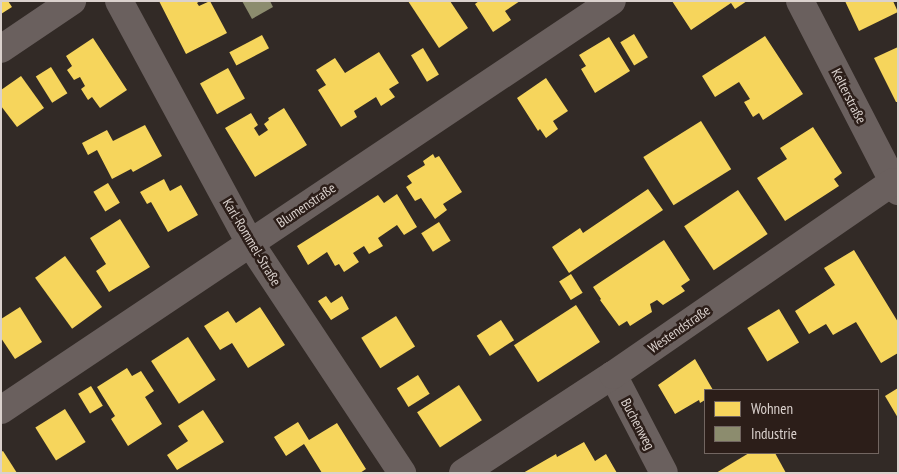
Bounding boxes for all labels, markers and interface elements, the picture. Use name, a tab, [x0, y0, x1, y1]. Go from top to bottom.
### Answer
street label: Kelterstraße	[828, 66, 870, 126]
street label: Blumenstraße	[273, 179, 339, 231]
street label: Karl-Rommel-Straße	[219, 195, 285, 289]
street label: Westendstraße	[645, 302, 713, 356]
legend	[704, 389, 879, 454]
street label: Buchenweg	[618, 396, 658, 452]
text: Wohnen	[751, 399, 793, 418]
text: Industrie	[751, 424, 797, 443]

